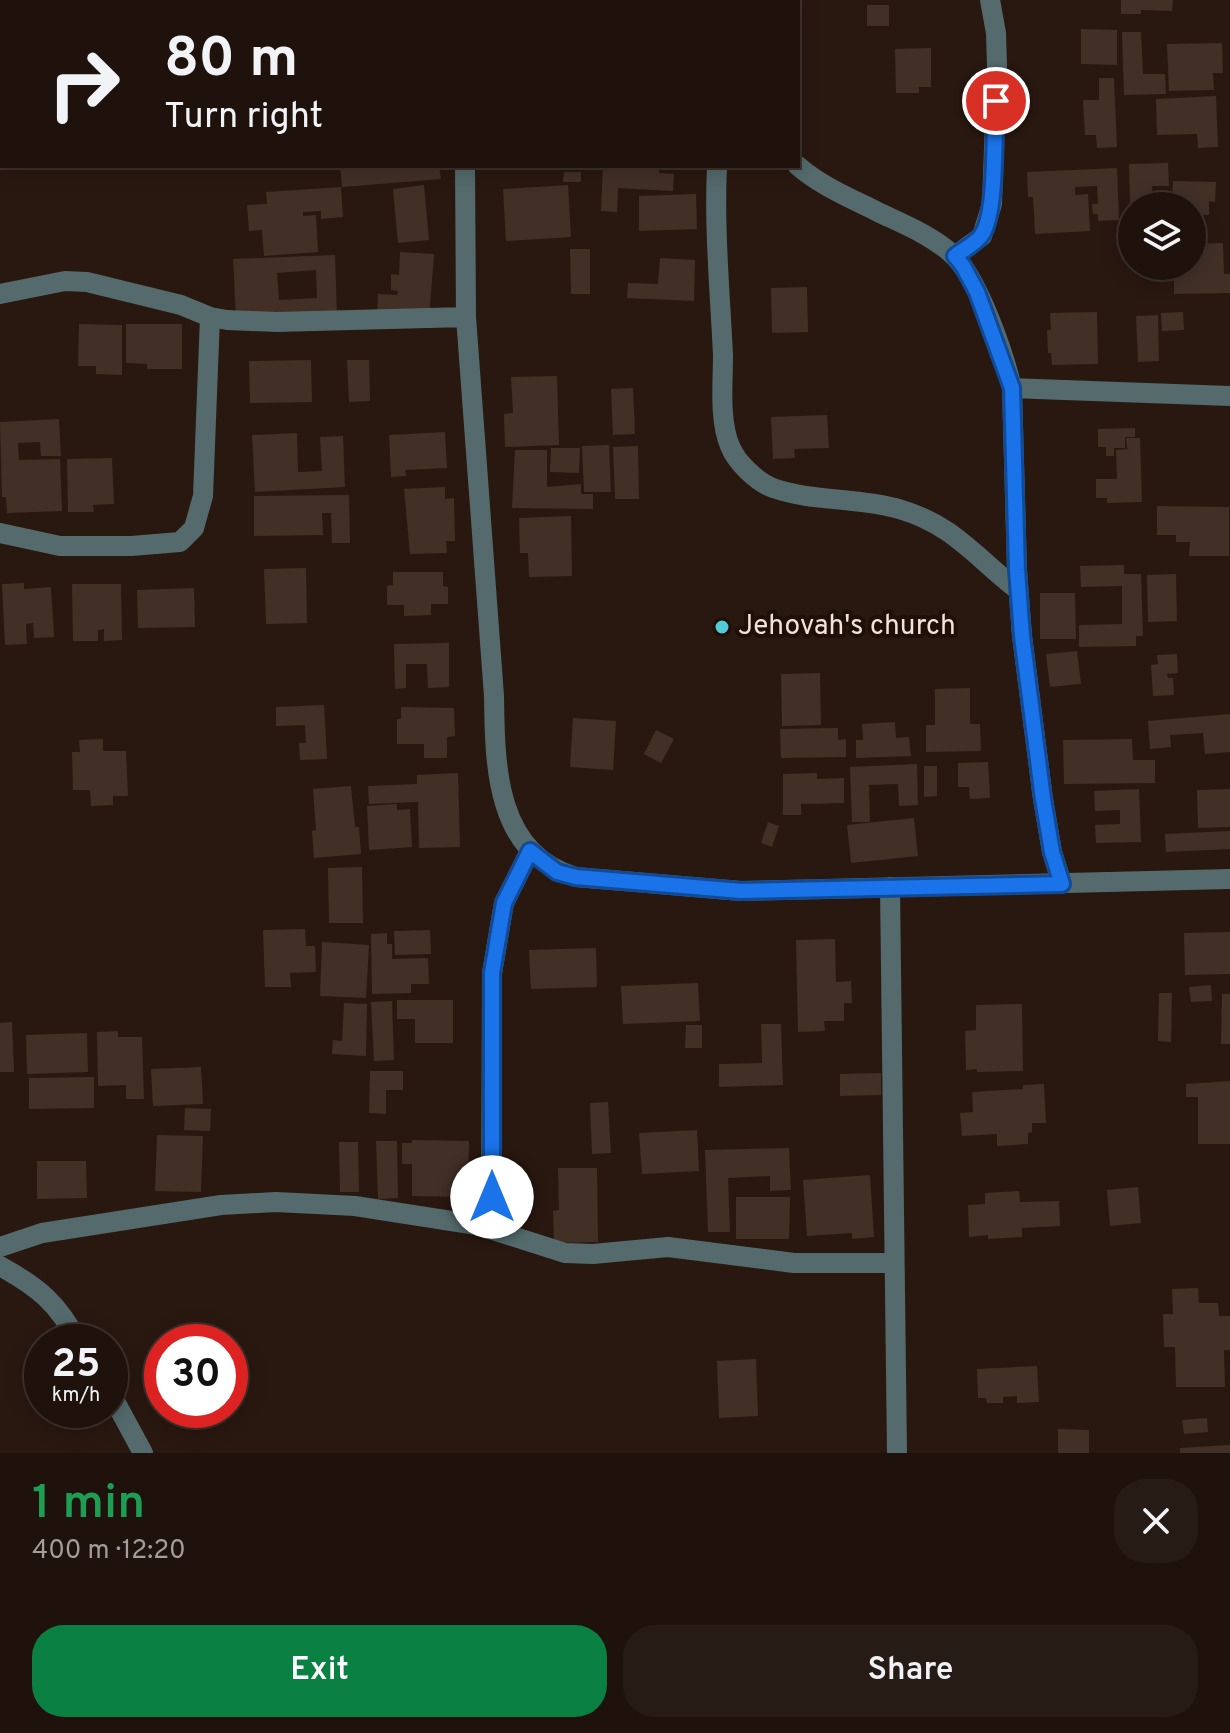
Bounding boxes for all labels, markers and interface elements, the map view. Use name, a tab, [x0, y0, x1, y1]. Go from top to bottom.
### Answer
text: 80 m	[164, 26, 298, 96]
icon: right	[32, 32, 136, 136]
pin	[962, 67, 1030, 135]
icon: arrive	[974, 79, 1018, 123]
text: Turn right	[164, 95, 323, 141]
map controls	[1118, 192, 1206, 280]
button: layers	[1118, 192, 1206, 280]
place label: Jehovah's church	[738, 609, 956, 645]
marker: Jehovah's church	[713, 618, 731, 636]
position arrow	[450, 1155, 534, 1239]
speed limit sign: 30	[144, 1324, 248, 1428]
text: 25	[52, 1341, 100, 1391]
text: km/h	[52, 1383, 100, 1409]
text: 1 min	[32, 1475, 145, 1535]
button: close	[1114, 1479, 1198, 1563]
text: 400 m · 12:20	[32, 1535, 186, 1568]
button: Exit	[32, 1625, 607, 1717]
button: Share	[623, 1625, 1198, 1717]

